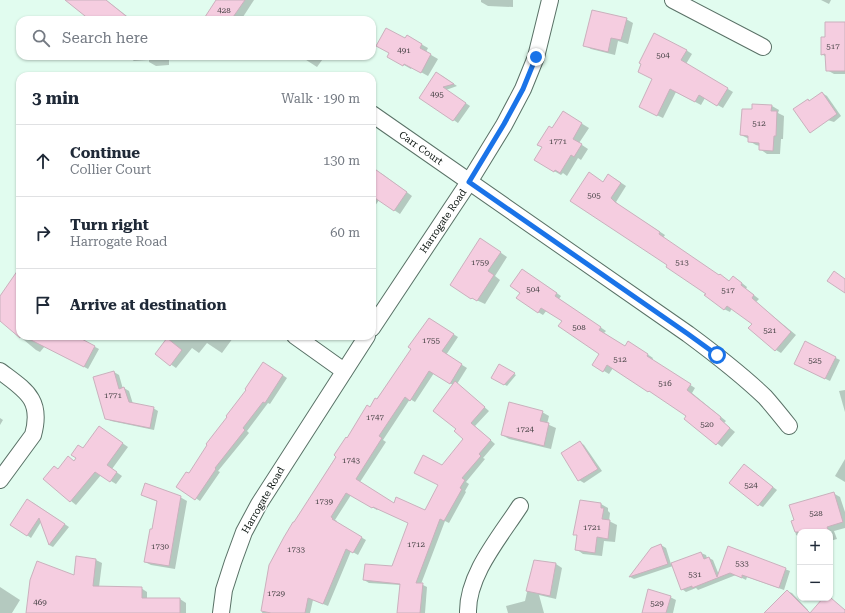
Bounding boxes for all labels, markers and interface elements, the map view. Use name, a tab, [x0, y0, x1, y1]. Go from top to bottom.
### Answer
house number: 428	[217, 6, 231, 15]
search box	[16, 16, 376, 60]
icon: search	[30, 27, 52, 49]
text: Search here	[62, 29, 148, 47]
house number: 517	[826, 42, 840, 51]
house number: 491	[397, 46, 411, 55]
route end	[527, 48, 545, 66]
house number: 504	[656, 51, 670, 60]
text: 3 min	[32, 88, 79, 108]
house number: 495	[430, 90, 444, 99]
text: Walk · 190 m	[281, 91, 360, 106]
house number: 512	[752, 119, 766, 128]
street label: Carr Court	[397, 129, 445, 167]
house number: 1771	[549, 137, 567, 146]
text: Continue	[70, 144, 140, 162]
icon: ahead	[32, 150, 54, 172]
text: 130 m	[323, 153, 360, 168]
text: Collier Court	[70, 162, 151, 177]
street label: Harrogate Road	[417, 186, 469, 255]
house number: 505	[587, 191, 601, 200]
text: Turn right	[70, 216, 149, 234]
icon: right	[32, 222, 54, 244]
text: 60 m	[330, 225, 360, 240]
text: Harrogate Road	[70, 234, 167, 249]
house number: 1759	[471, 258, 489, 267]
house number: 513	[675, 258, 689, 267]
house number: 504	[526, 285, 540, 294]
house number: 517	[721, 286, 735, 295]
icon: arrive	[32, 294, 54, 316]
text: Arrive at destination	[70, 296, 226, 314]
house number: 508	[572, 323, 586, 332]
house number: 521	[763, 326, 777, 335]
house number: 1755	[422, 336, 440, 345]
route start	[708, 346, 726, 364]
house number: 512	[613, 355, 627, 364]
house number: 525	[808, 356, 822, 365]
house number: 516	[658, 379, 672, 388]
house number: 1771	[104, 391, 122, 400]
house number: 1747	[366, 413, 384, 422]
house number: 520	[700, 420, 714, 429]
house number: 1724	[516, 425, 534, 434]
house number: 1743	[342, 456, 360, 465]
street label: Harrogate Road	[240, 464, 287, 535]
house number: 524	[744, 481, 758, 490]
house number: 1739	[315, 497, 333, 506]
house number: 528	[809, 509, 823, 518]
house number: 1721	[583, 523, 601, 532]
map controls	[797, 529, 833, 601]
button: +	[797, 529, 833, 565]
house number: 1712	[407, 540, 425, 549]
house number: 1730	[151, 542, 169, 551]
house number: 1733	[287, 545, 305, 554]
house number: 533	[735, 559, 749, 568]
button: −	[797, 565, 833, 601]
house number: 531	[688, 570, 702, 579]
house number: 1729	[267, 589, 285, 598]
house number: 469	[33, 598, 47, 607]
house number: 529	[650, 599, 664, 608]

